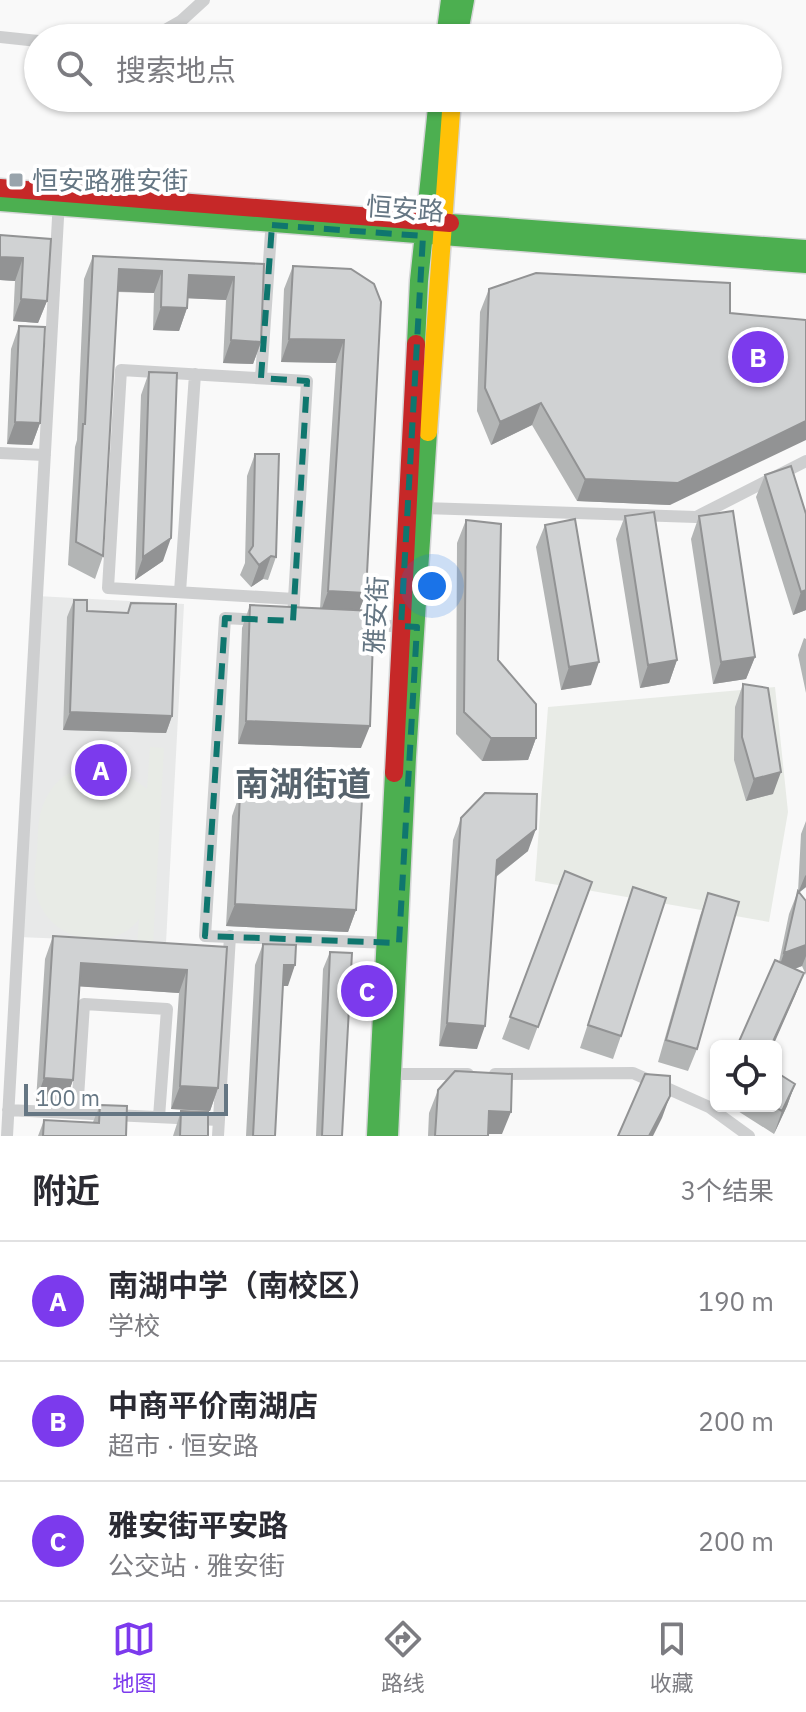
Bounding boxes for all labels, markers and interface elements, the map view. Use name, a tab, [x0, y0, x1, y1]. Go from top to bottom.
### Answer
search box	[24, 24, 782, 112]
icon: search	[52, 46, 96, 90]
text: 搜索地点	[116, 50, 236, 89]
place label: 恒安路雅安街	[32, 163, 188, 197]
marker: 恒安路雅安街	[7, 171, 25, 189]
street label: 恒安路	[365, 188, 445, 228]
pin: B	[732, 327, 784, 387]
your location	[412, 566, 452, 606]
street label: 雅安街	[356, 575, 394, 655]
pin: A	[75, 740, 127, 800]
district label: 南湖街道	[235, 761, 371, 805]
pin: C	[341, 961, 393, 1021]
map controls	[710, 1040, 782, 1112]
button: locate	[710, 1040, 782, 1112]
scale bar	[24, 1080, 228, 1116]
text: 100 m	[36, 1083, 100, 1112]
text: 附近	[32, 1168, 100, 1212]
text: 3个结果	[680, 1173, 774, 1207]
text: 南湖中学（南校区）	[108, 1265, 378, 1304]
text: A	[49, 1284, 67, 1318]
text: 190 m	[698, 1284, 774, 1318]
text: 学校	[108, 1308, 160, 1342]
text: 中商平价南湖店	[108, 1385, 318, 1424]
text: B	[49, 1404, 67, 1438]
text: 200 m	[698, 1404, 774, 1438]
text: 超市 · 恒安路	[108, 1428, 259, 1462]
text: 雅安街平安路	[108, 1505, 288, 1544]
text: C	[50, 1524, 66, 1558]
text: 200 m	[698, 1524, 774, 1558]
text: 公交站 · 雅安街	[108, 1548, 285, 1582]
tab: 地图	[112, 1617, 156, 1697]
tab: 路线	[381, 1617, 425, 1697]
tab: 收藏	[650, 1617, 694, 1697]

